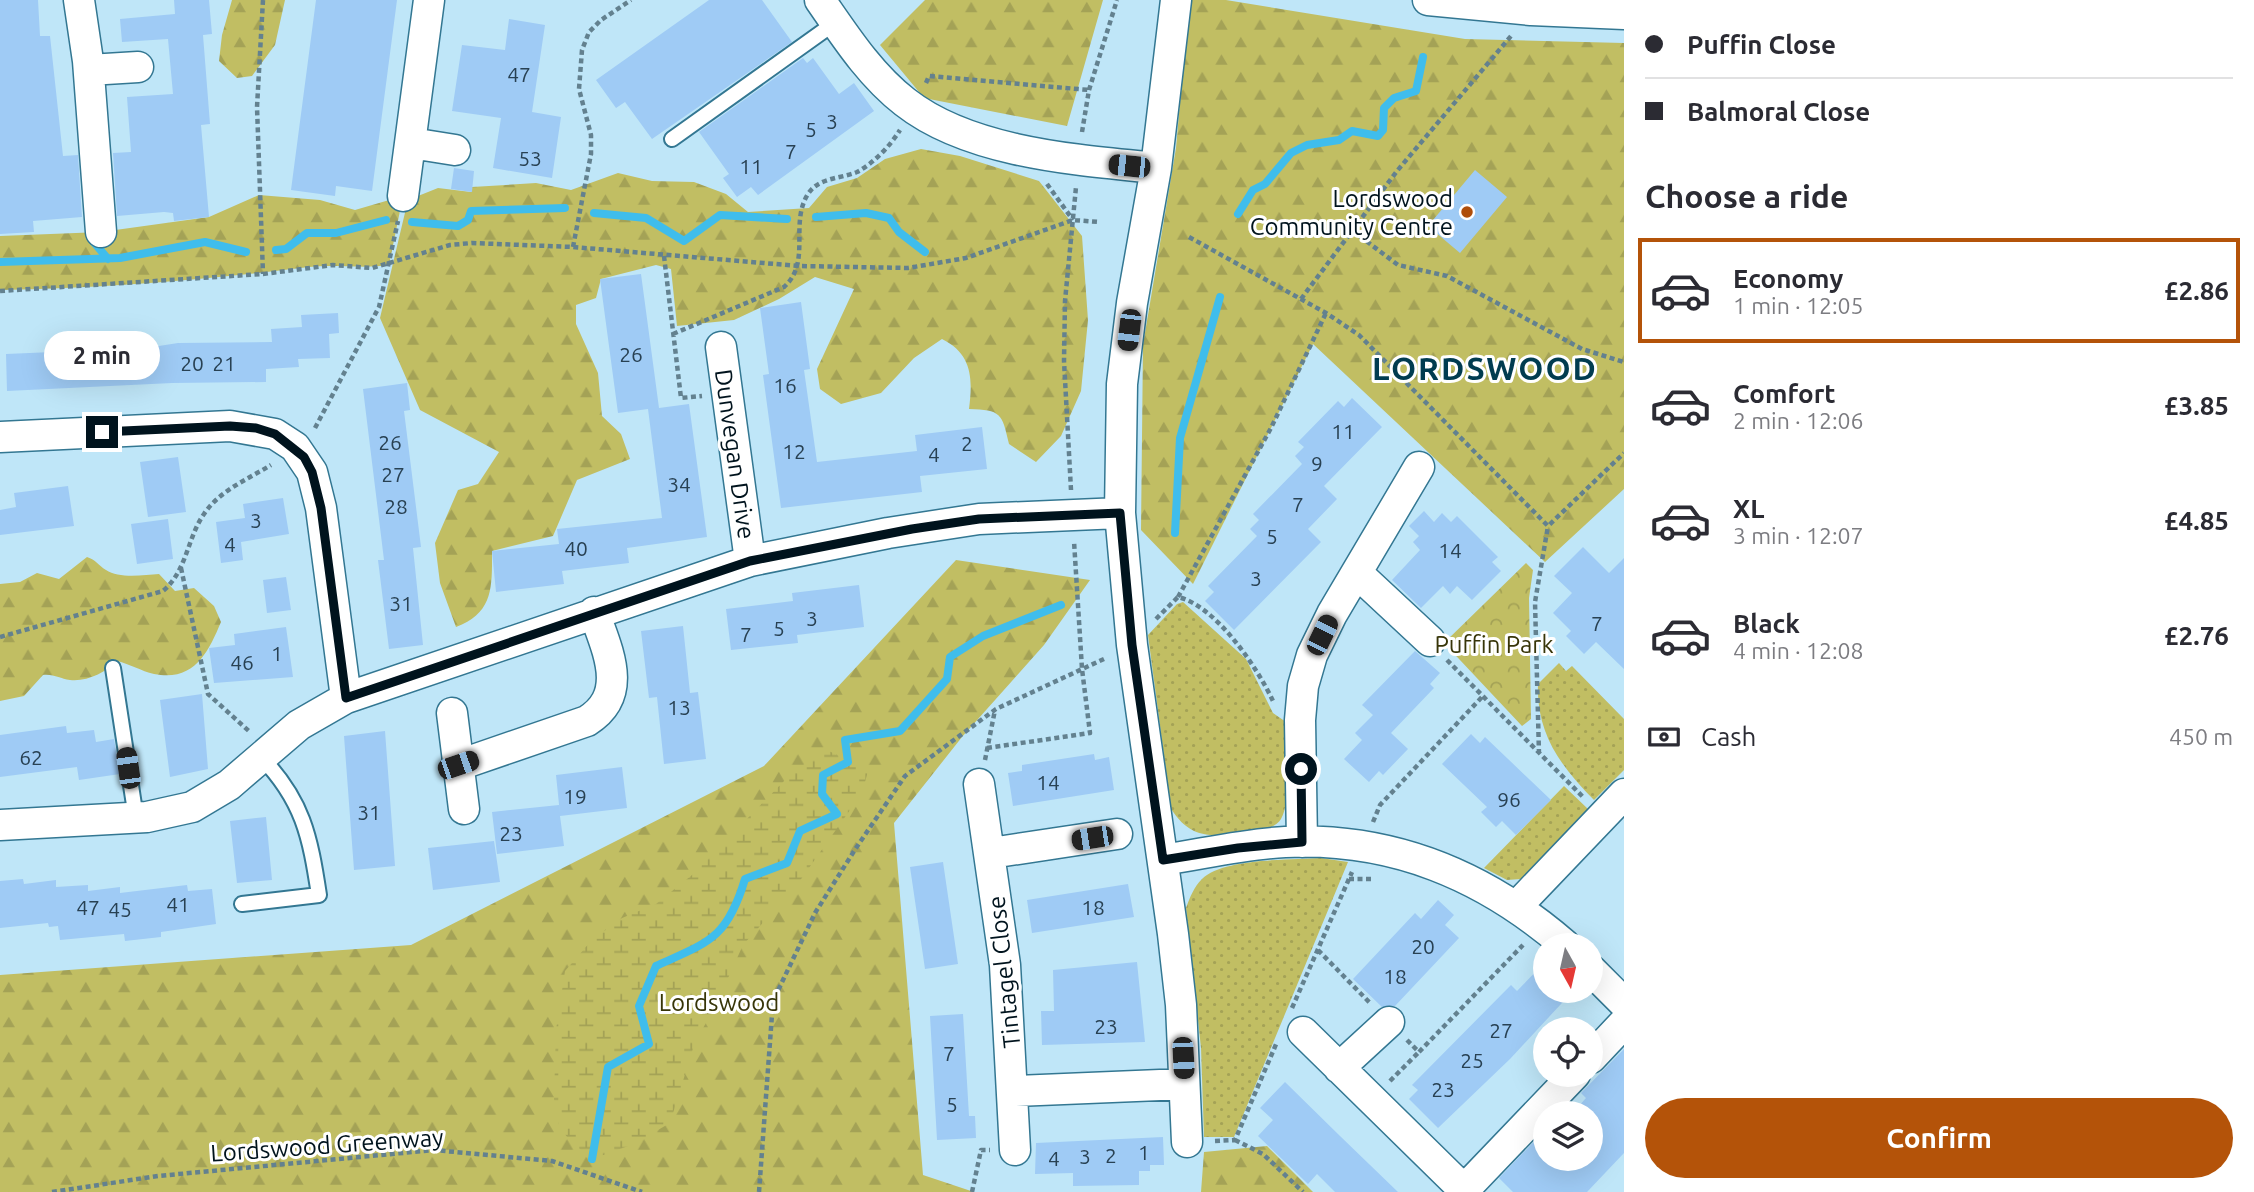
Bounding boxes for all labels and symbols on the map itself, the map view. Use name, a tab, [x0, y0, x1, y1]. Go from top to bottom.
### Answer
house number: 47	[507, 62, 531, 86]
house number: 3	[826, 109, 838, 133]
house number: 5	[805, 117, 817, 141]
house number: 7	[785, 139, 797, 163]
house number: 53	[518, 146, 542, 170]
car	[1108, 153, 1151, 179]
house number: 11	[739, 154, 763, 178]
place label: Lordswood Community Centre	[1250, 185, 1453, 240]
marker: Lordswood Community Centre	[1459, 204, 1475, 220]
car	[1117, 308, 1142, 352]
callout: 2 min	[44, 330, 160, 380]
house number: 26	[619, 342, 643, 366]
district label: LORDSWOOD	[1372, 350, 1598, 386]
house number: 20	[180, 351, 204, 375]
house number: 21	[212, 351, 236, 375]
street label: Dunvegan Drive	[710, 367, 760, 541]
house number: 16	[773, 373, 797, 397]
route end	[86, 416, 118, 448]
house number: 11	[1331, 419, 1355, 443]
house number: 26	[378, 430, 402, 454]
house number: 2	[961, 431, 973, 455]
house number: 12	[782, 439, 806, 463]
house number: 4	[928, 442, 940, 466]
house number: 9	[1311, 451, 1323, 475]
house number: 27	[381, 462, 405, 486]
house number: 34	[667, 472, 691, 496]
house number: 7	[1292, 492, 1304, 516]
house number: 28	[384, 494, 408, 518]
house number: 3	[250, 508, 262, 532]
house number: 5	[1266, 524, 1278, 548]
house number: 4	[224, 532, 236, 556]
house number: 40	[564, 536, 588, 560]
house number: 14	[1438, 538, 1462, 562]
house number: 3	[1250, 566, 1262, 590]
house number: 31	[389, 591, 413, 615]
house number: 3	[806, 606, 818, 630]
house number: 7	[1591, 611, 1603, 635]
car	[1304, 612, 1341, 658]
house number: 5	[773, 616, 785, 640]
house number: 7	[740, 622, 752, 646]
park label: Puffin Park	[1434, 631, 1554, 658]
house number: 1	[271, 641, 283, 665]
house number: 46	[230, 650, 254, 674]
house number: 13	[667, 695, 691, 719]
house number: 62	[19, 745, 43, 769]
car	[115, 746, 142, 790]
car	[435, 748, 482, 782]
route start	[1285, 753, 1317, 785]
house number: 14	[1036, 770, 1060, 794]
house number: 19	[563, 784, 587, 808]
house number: 96	[1497, 787, 1521, 811]
house number: 31	[357, 800, 381, 824]
house number: 23	[499, 821, 523, 845]
car	[1070, 824, 1115, 852]
house number: 41	[166, 892, 190, 916]
house number: 47	[76, 895, 100, 919]
street label: Tintagel Close	[983, 895, 1025, 1049]
house number: 18	[1081, 895, 1105, 919]
house number: 45	[108, 897, 132, 921]
north arrow	[1533, 933, 1603, 1003]
house number: 20	[1411, 934, 1435, 958]
house number: 18	[1383, 964, 1407, 988]
park label: Lordswood	[659, 989, 779, 1016]
house number: 23	[1094, 1014, 1118, 1038]
house number: 27	[1489, 1018, 1513, 1042]
car	[1172, 1036, 1195, 1080]
house number: 7	[943, 1041, 955, 1065]
house number: 25	[1460, 1048, 1484, 1072]
house number: 23	[1431, 1077, 1455, 1101]
house number: 5	[946, 1092, 958, 1116]
street label: Lordswood Greenway	[210, 1123, 445, 1167]
house number: 1	[1138, 1140, 1150, 1164]
house number: 2	[1105, 1143, 1117, 1167]
house number: 3	[1079, 1144, 1091, 1168]
house number: 4	[1048, 1146, 1060, 1170]

